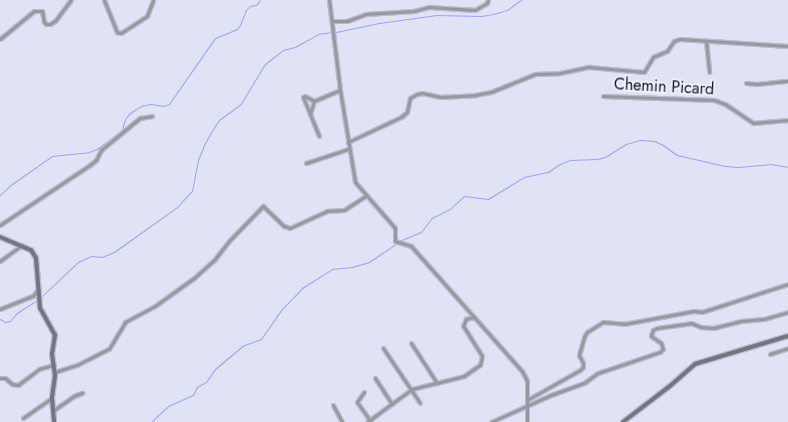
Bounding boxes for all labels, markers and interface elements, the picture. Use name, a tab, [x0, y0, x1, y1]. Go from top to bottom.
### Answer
street label: Chemin Picard	[613, 75, 715, 99]

